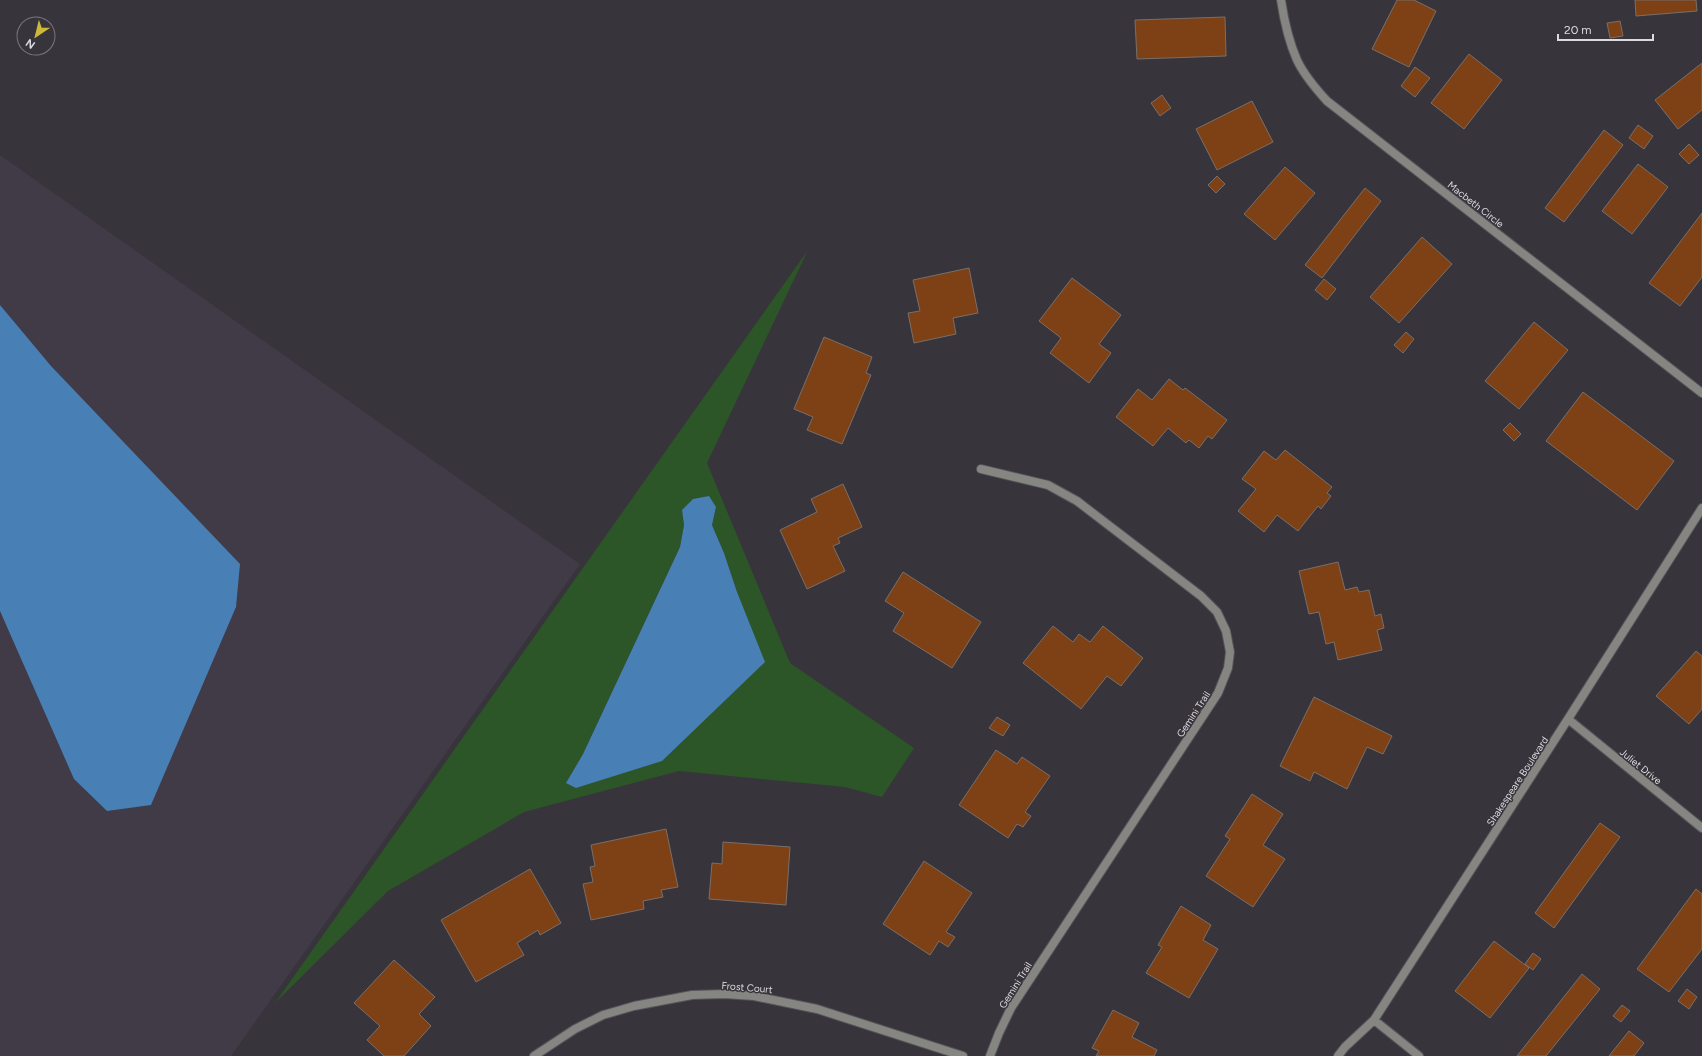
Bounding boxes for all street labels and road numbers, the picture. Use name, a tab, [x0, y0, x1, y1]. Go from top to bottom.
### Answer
street label: Macbeth Circle	[1445, 178, 1507, 231]
street label: Gemini Trail	[1174, 689, 1213, 740]
street label: Shakespeare Boulevard	[1484, 734, 1551, 828]
street label: Juliet Drive	[1617, 746, 1665, 788]
street label: Gemini Trail	[996, 960, 1035, 1011]
street label: Frost Court	[721, 979, 773, 996]

